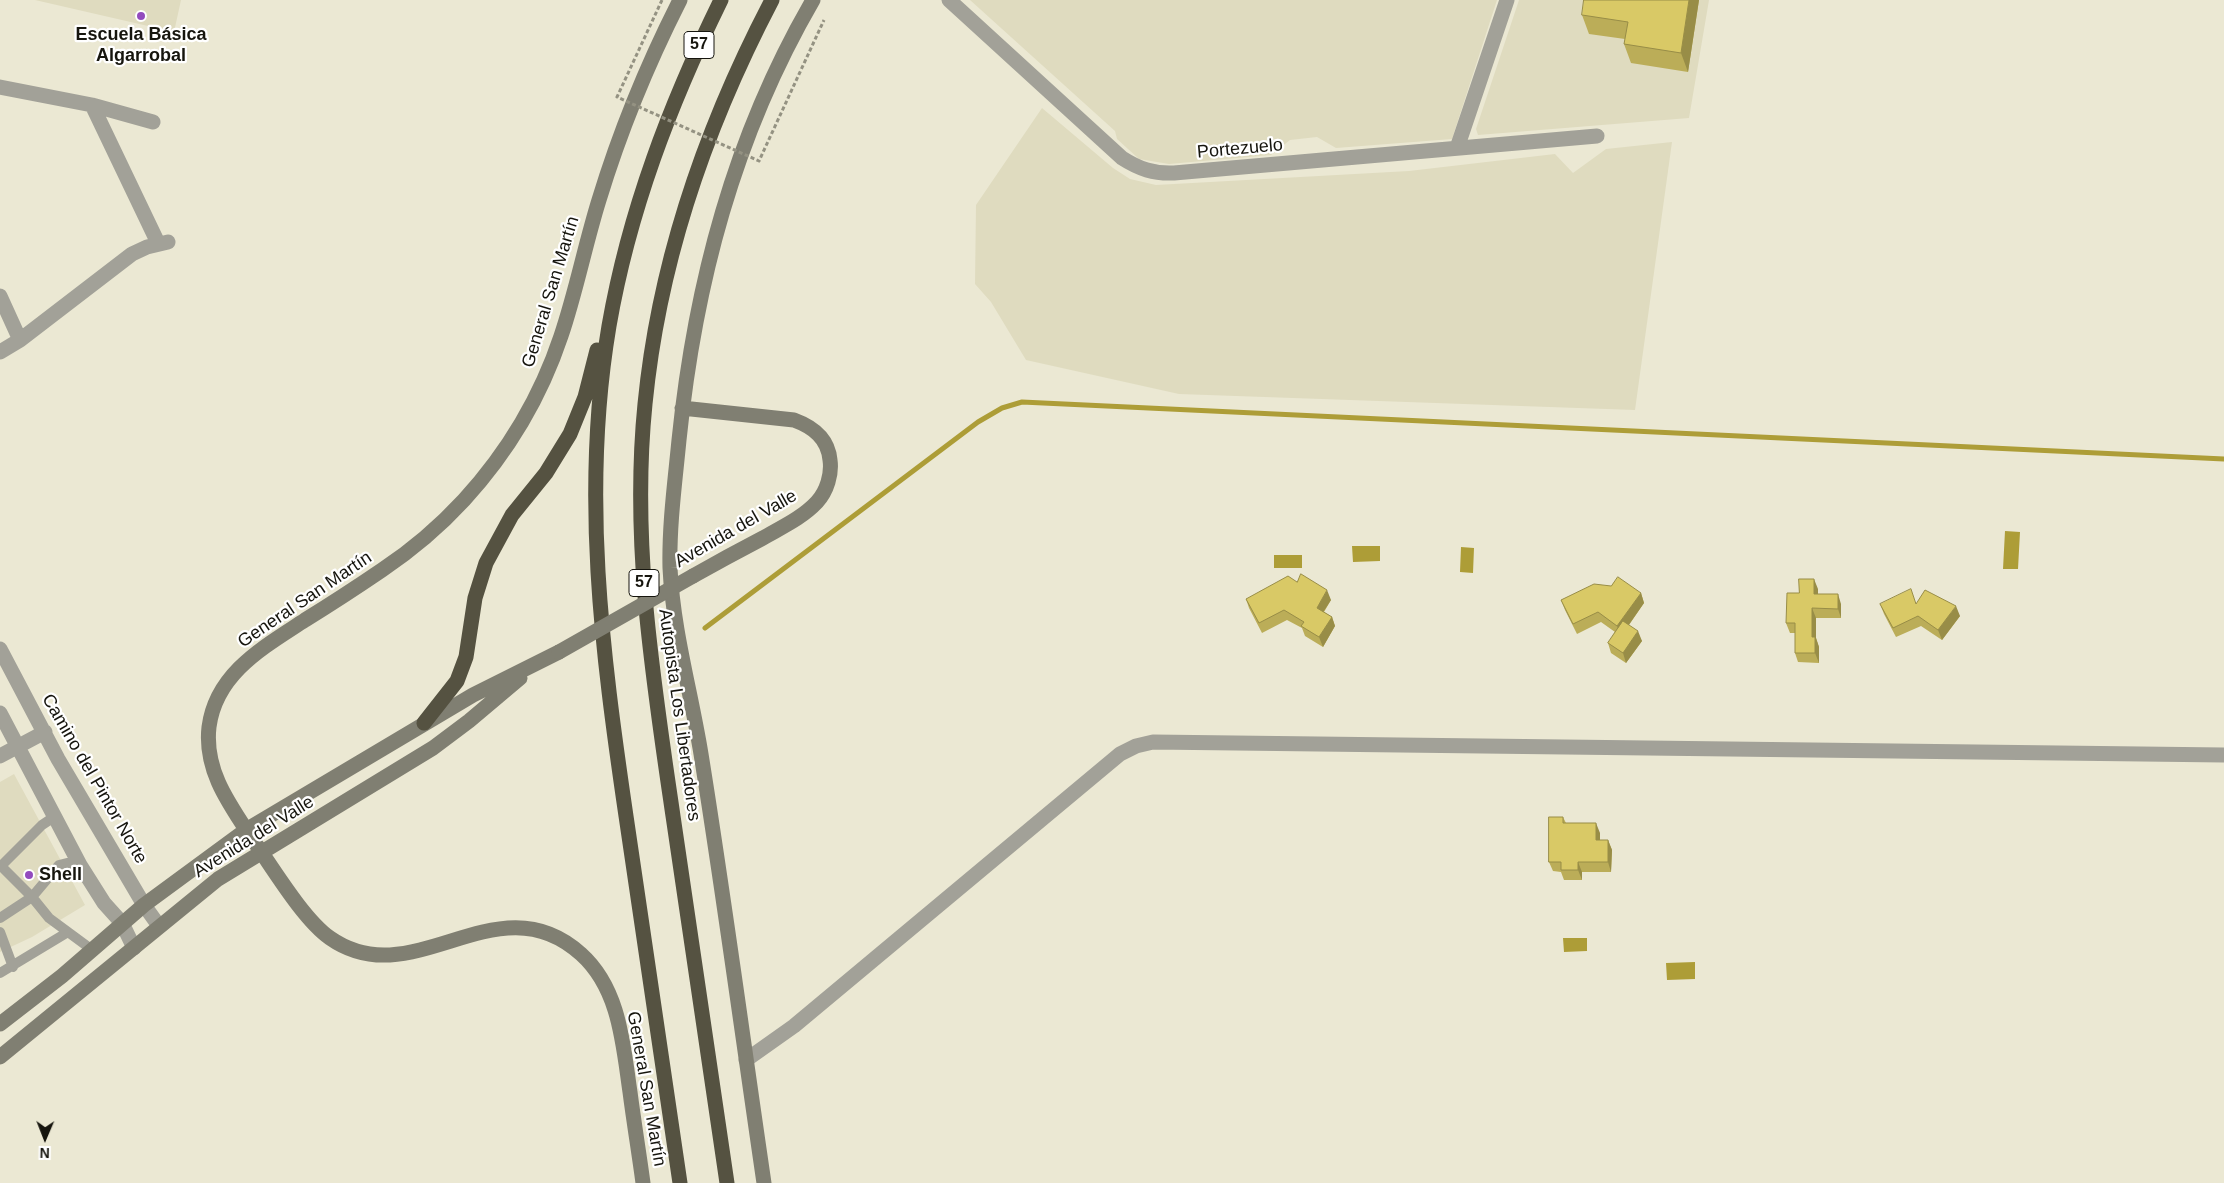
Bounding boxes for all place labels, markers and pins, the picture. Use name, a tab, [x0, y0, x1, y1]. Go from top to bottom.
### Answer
marker: Escuela Básica Algarrobal	[135, 10, 147, 22]
place label: Escuela Básica Algarrobal	[75, 24, 207, 66]
place label: Shell	[39, 864, 82, 886]
marker: Shell	[23, 869, 35, 881]

